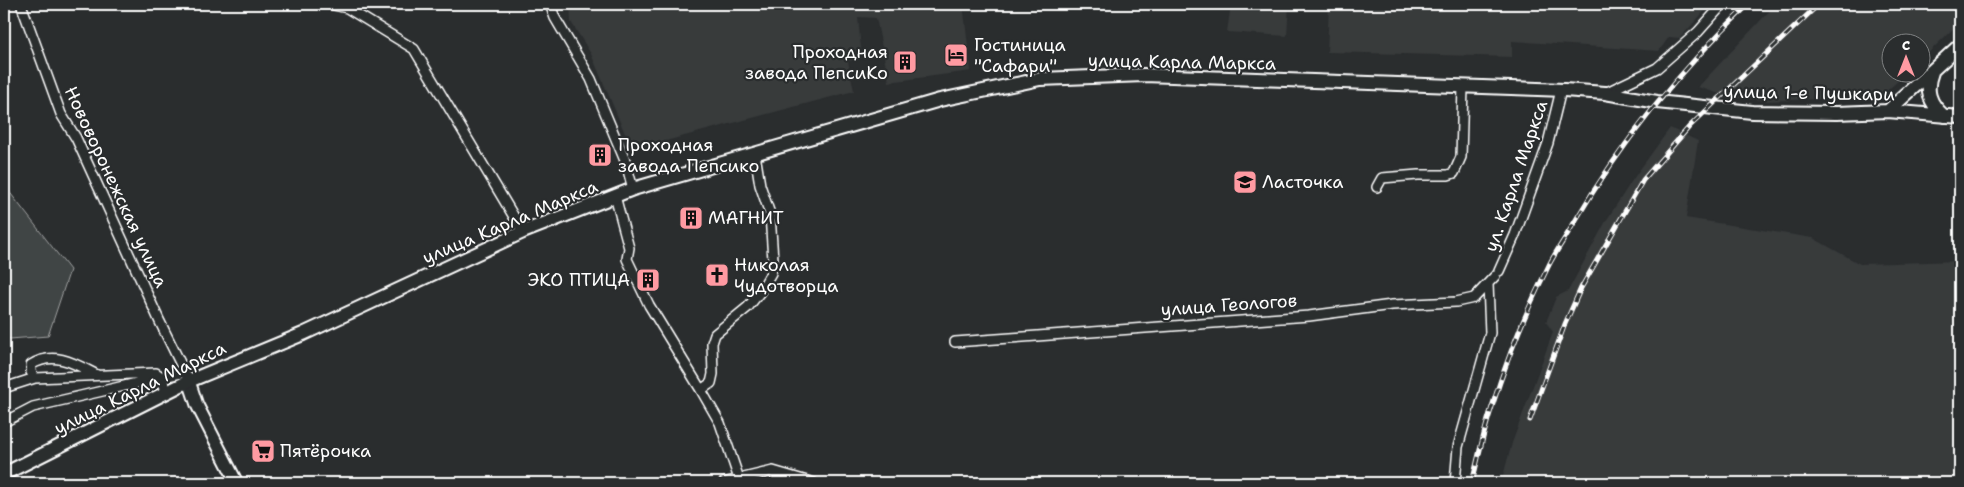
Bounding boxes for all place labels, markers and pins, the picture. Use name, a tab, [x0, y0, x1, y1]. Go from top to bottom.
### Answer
place label: Гостиница "Сафари"	[974, 33, 1066, 78]
place label: Проходная завода ПепсиКо	[745, 40, 888, 85]
hotel icon: Гостиница "Сафари"	[943, 42, 969, 68]
building icon: Проходная завода ПепсиКо	[892, 49, 918, 75]
place label: Проходная завода Пепсико	[618, 133, 759, 178]
building icon: Проходная завода Пепсико	[587, 142, 613, 168]
school or university icon: Ласточка	[1232, 169, 1258, 195]
place label: Ласточка	[1262, 170, 1343, 194]
building icon: МАГНИТ	[678, 205, 704, 231]
place label: МАГНИТ	[708, 206, 784, 230]
place label: Николая Чудотворца	[734, 253, 839, 298]
church icon: Николая Чудотворца	[704, 262, 730, 288]
building icon: ЭКО ПТИЦА	[635, 267, 661, 293]
place label: ЭКО ПТИЦА	[528, 268, 630, 292]
supermarket icon: Пятёрочка	[250, 438, 276, 464]
place label: Пятёрочка	[280, 439, 371, 463]

